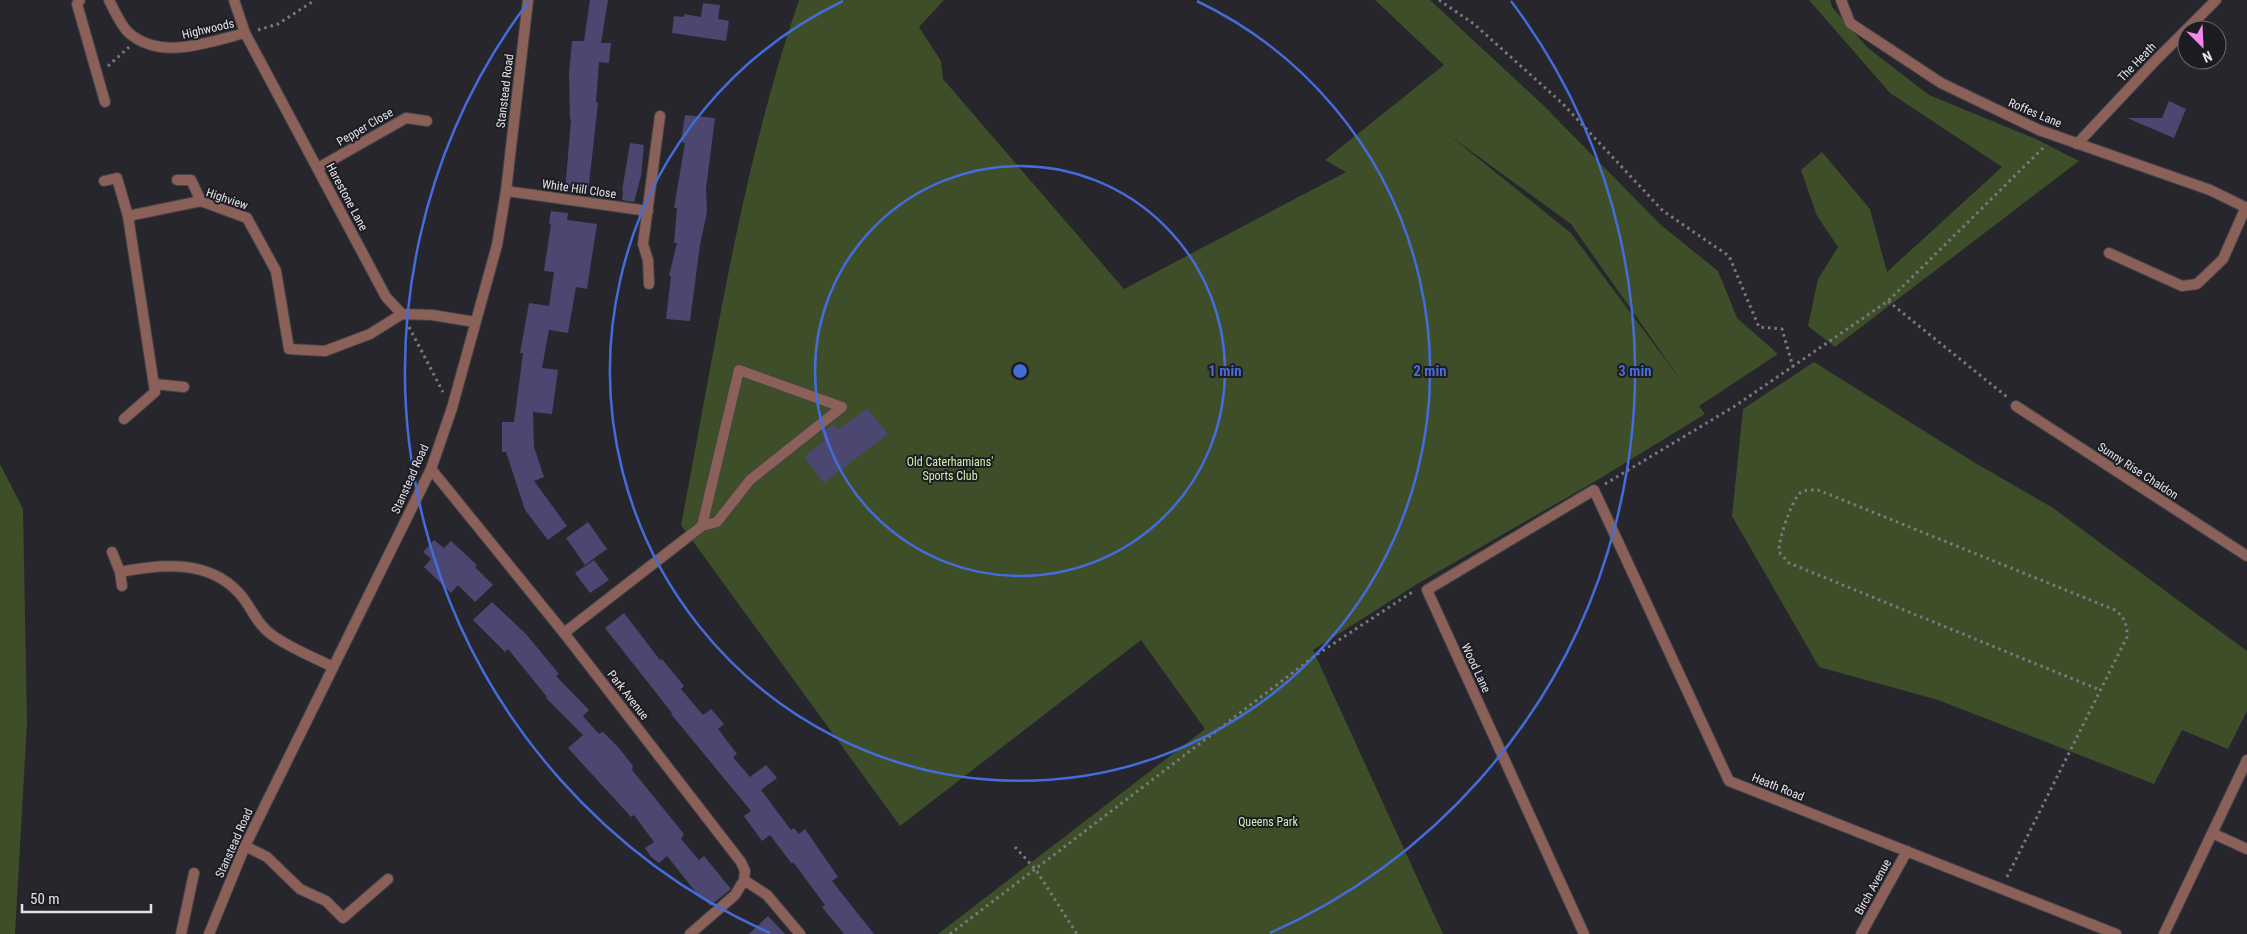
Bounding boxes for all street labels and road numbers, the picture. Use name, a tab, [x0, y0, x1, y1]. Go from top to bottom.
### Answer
street label: Highwoods	[181, 16, 235, 42]
street label: The Heath	[2115, 40, 2159, 84]
street label: Stanstead Road	[494, 53, 516, 129]
street label: Roffes Lane	[2006, 95, 2064, 131]
street label: Pepper Close	[334, 105, 396, 149]
street label: Harestone Lane	[323, 161, 371, 233]
street label: White Hill Close	[541, 177, 617, 201]
street label: Highview	[204, 185, 250, 213]
street label: Sunny Rise Chaldon	[2095, 440, 2181, 502]
street label: Stanstead Road	[388, 442, 432, 516]
street label: Wood Lane	[1459, 641, 1494, 695]
street label: Park Avenue	[604, 668, 652, 723]
street label: Heath Road	[1750, 770, 1806, 804]
street label: Stanstead Road	[212, 806, 256, 880]
street label: Birch Avenue	[1852, 856, 1894, 917]

